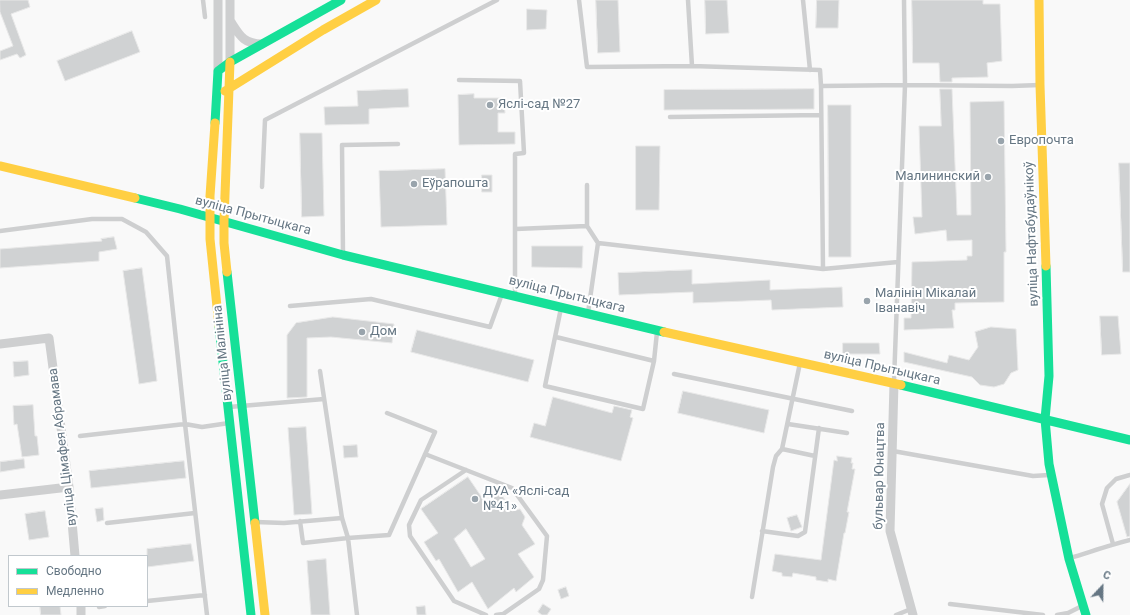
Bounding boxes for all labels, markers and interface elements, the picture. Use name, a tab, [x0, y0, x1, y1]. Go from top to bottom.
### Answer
place label: Яслі-сад №27	[498, 97, 580, 113]
marker: Яслі-сад №27	[485, 100, 495, 110]
place label: Европочта	[1009, 133, 1074, 149]
marker: Европочта	[996, 136, 1006, 146]
street label: вуліца Нафтабудаўнікоў	[1022, 161, 1042, 307]
place label: Малининский	[895, 169, 980, 185]
marker: Малининский	[983, 172, 993, 182]
place label: Еўрапошта	[422, 176, 488, 192]
marker: Еўрапошта	[409, 179, 419, 189]
street label: вуліца Прытыцкага	[193, 193, 313, 239]
street label: вуліца Прытыцкага	[507, 273, 627, 317]
place label: Малінін Мікалай Іванавіч	[875, 286, 976, 317]
marker: Малінін Мікалай Іванавіч	[862, 296, 872, 306]
street label: вуліца Малініна	[210, 304, 236, 402]
place label: Дом	[370, 324, 397, 340]
marker: Дом	[357, 327, 367, 337]
street label: вуліца Прытыцкага	[822, 347, 942, 389]
street label: вуліца Цімафея Абрамава	[46, 367, 80, 527]
street label: бульвар Юнацтва	[871, 422, 889, 530]
place label: ДУА «Яслі-сад №41»	[483, 484, 569, 515]
marker: ДУА «Яслі-сад №41»	[470, 494, 480, 504]
legend	[8, 555, 148, 607]
text: Свободно	[46, 564, 102, 578]
north arrow	[1082, 567, 1122, 607]
text: С	[1101, 568, 1112, 583]
text: Медленно	[46, 584, 104, 598]

